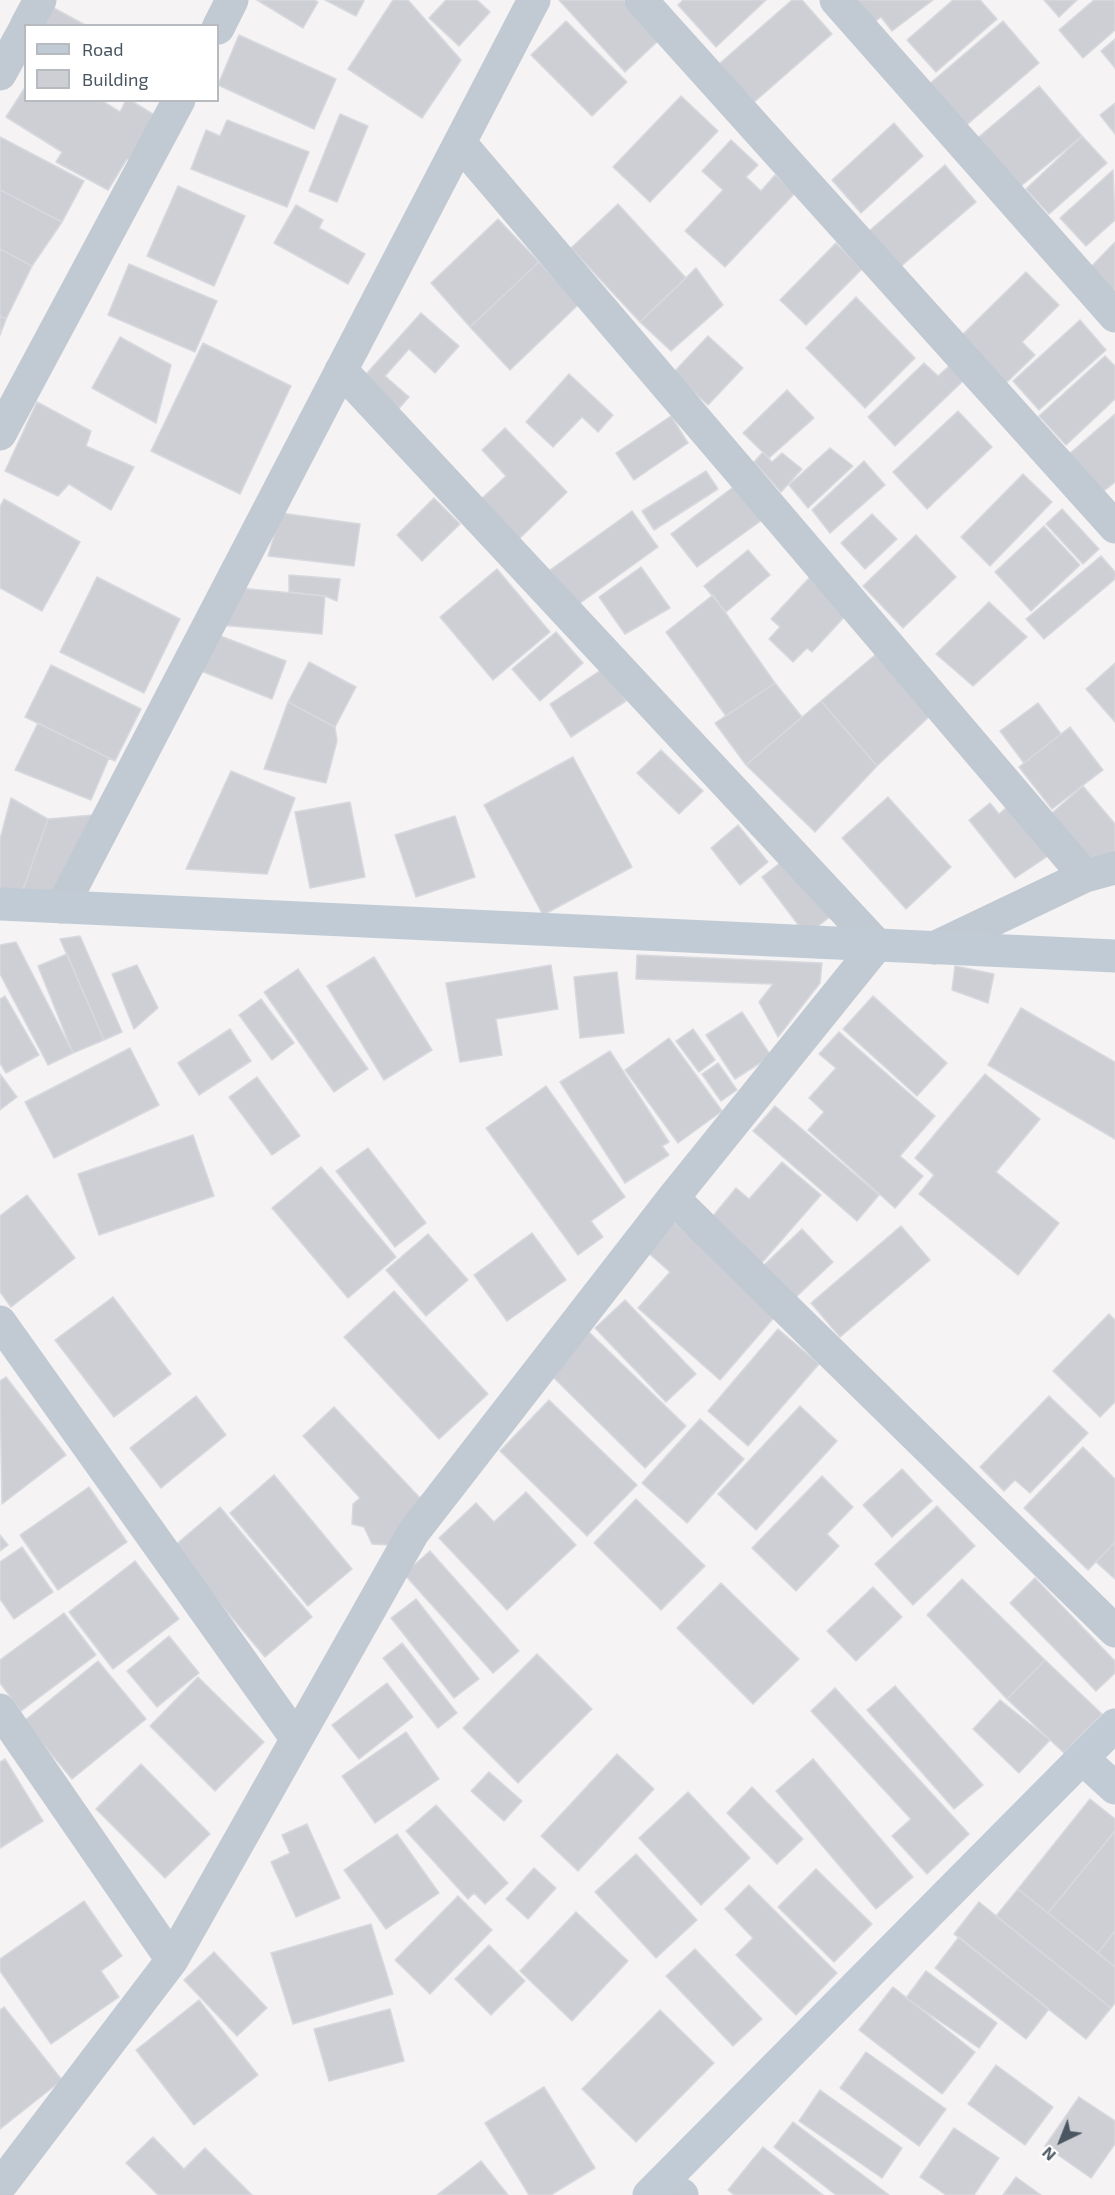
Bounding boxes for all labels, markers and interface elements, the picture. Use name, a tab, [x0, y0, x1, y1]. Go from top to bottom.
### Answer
legend	[24, 24, 219, 102]
text: Road	[82, 38, 123, 60]
text: Building	[82, 68, 149, 90]
north arrow	[1031, 2111, 1091, 2171]
text: N	[1038, 2144, 1059, 2165]

